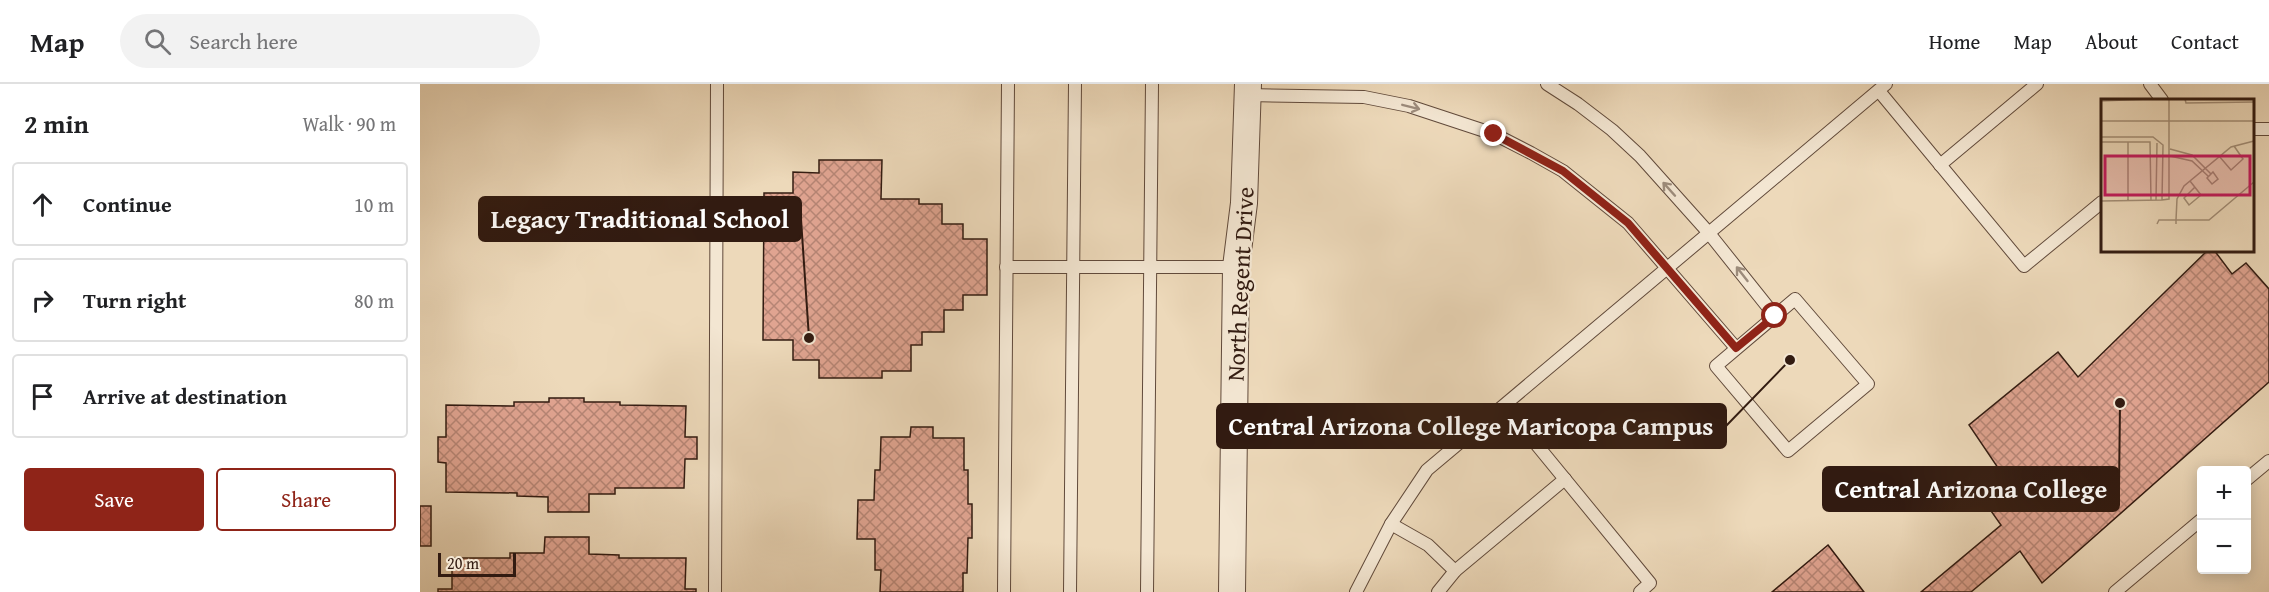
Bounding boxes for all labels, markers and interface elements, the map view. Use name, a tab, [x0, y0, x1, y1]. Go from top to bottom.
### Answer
search box	[120, 14, 540, 68]
text: Map	[30, 21, 84, 62]
icon: search	[141, 25, 174, 58]
text: Search here	[189, 25, 298, 57]
text: Home	[1929, 26, 1980, 57]
text: Map	[2013, 26, 2052, 57]
text: About	[2085, 26, 2138, 57]
text: Contact	[2171, 26, 2239, 57]
inset map	[2101, 99, 2254, 252]
one-way arrow	[1401, 101, 1420, 113]
text: 2 min	[24, 104, 89, 143]
text: Walk · 90 m	[302, 109, 396, 138]
route end	[1480, 120, 1506, 146]
one-way arrow	[1662, 182, 1676, 197]
street label: North Regent Drive	[1217, 186, 1263, 382]
icon: ahead	[26, 188, 59, 221]
text: Continue	[83, 188, 172, 220]
text: 10 m	[354, 190, 394, 219]
callout: Legacy Traditional School	[479, 197, 801, 241]
text: Legacy Traditional School	[491, 199, 789, 238]
one-way arrow	[1735, 266, 1748, 282]
icon: right	[26, 284, 59, 317]
text: Turn right	[83, 284, 186, 316]
text: 80 m	[354, 286, 394, 315]
route start	[1761, 302, 1787, 328]
icon: arrive	[26, 380, 59, 413]
text: Arrive at destination	[83, 380, 287, 412]
callout: Central Arizona College Maricopa Campus	[1217, 404, 1726, 448]
text: Central Arizona College Maricopa Campus	[1229, 406, 1713, 445]
map controls	[2197, 466, 2251, 574]
button: +	[2197, 466, 2251, 520]
callout: Central Arizona College	[1823, 467, 2119, 511]
button: Save	[24, 468, 204, 531]
button: Share	[216, 468, 396, 531]
text: Central Arizona College	[1835, 469, 2108, 508]
button: −	[2197, 520, 2251, 574]
scale bar	[438, 550, 516, 578]
text: 20 m	[447, 551, 479, 575]

